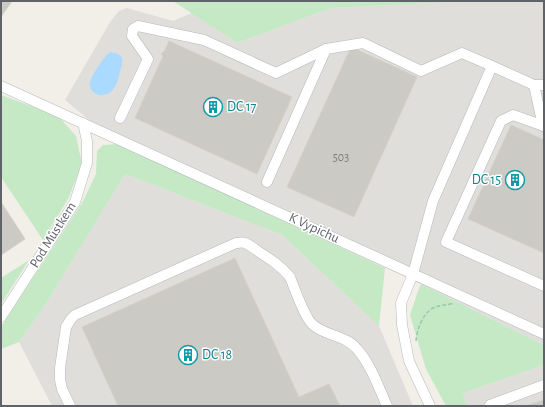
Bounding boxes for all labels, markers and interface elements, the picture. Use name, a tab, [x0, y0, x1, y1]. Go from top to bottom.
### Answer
building icon: DC 17	[202, 96, 224, 118]
place label: DC 17	[227, 100, 256, 114]
house number: 503	[333, 151, 349, 163]
building icon: DC 15	[504, 169, 526, 191]
place label: DC 15	[472, 173, 501, 187]
street label: Pod Můstkem	[27, 200, 79, 270]
street label: K Vypichu	[287, 210, 341, 246]
building icon: DC 18	[177, 344, 199, 366]
place label: DC 18	[202, 348, 232, 362]

